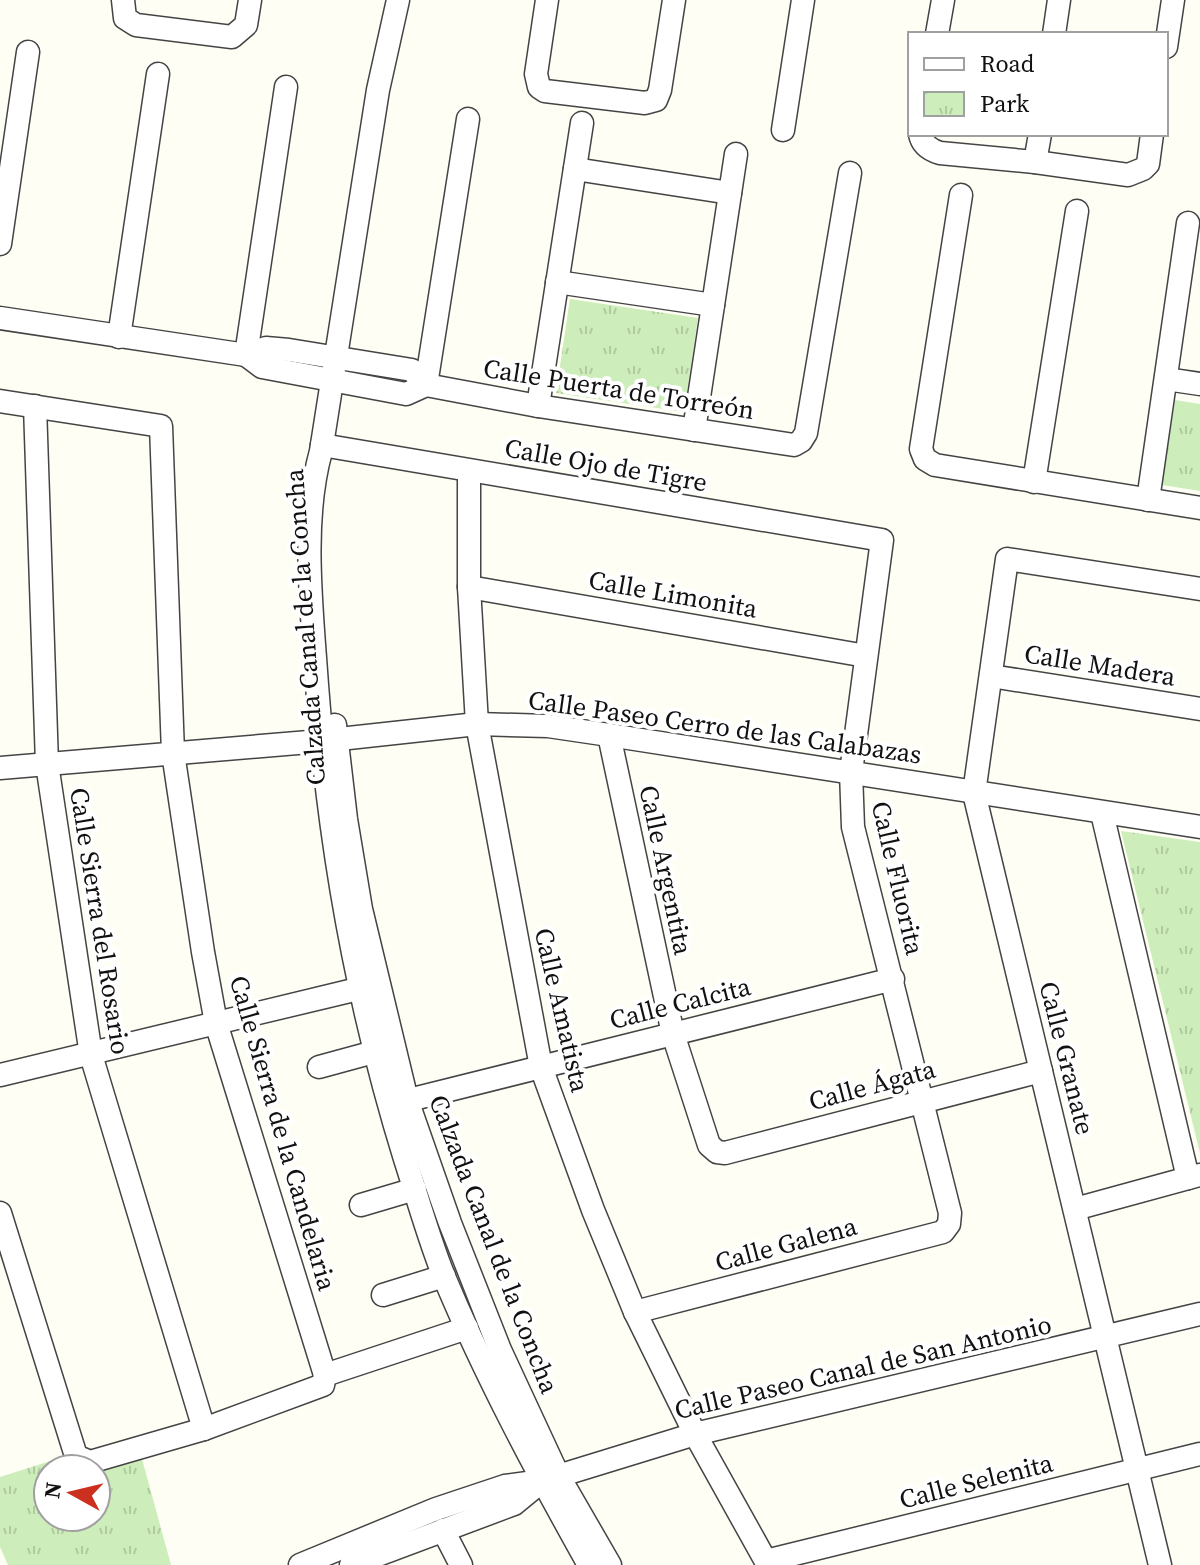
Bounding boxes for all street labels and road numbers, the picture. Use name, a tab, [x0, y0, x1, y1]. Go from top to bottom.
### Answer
street label: Calle Puerta de Torreón	[481, 350, 757, 428]
street label: Calle Ojo de Tigre	[502, 429, 710, 501]
street label: Calzada Canal de la Concha	[276, 467, 334, 786]
street label: Calle Limonita	[586, 561, 761, 627]
street label: Calle Madera	[1022, 635, 1179, 695]
street label: Calle Paseo Cerro de las Calabazas	[526, 682, 924, 772]
street label: Calle Argentita	[630, 782, 702, 959]
street label: Calle Sierra del Rosario	[61, 785, 139, 1057]
street label: Calle Fluorita	[863, 798, 933, 959]
street label: Calle Amatista	[526, 924, 599, 1096]
street label: Calle Calcita	[606, 968, 755, 1038]
street label: Calle Sierra de la Candelaria	[221, 971, 345, 1295]
street label: Calle Granate	[1031, 978, 1103, 1138]
street label: Calle Ágata	[805, 1051, 940, 1119]
street label: Calzada Canal de la Concha	[420, 1090, 568, 1399]
street label: Calle Galena	[711, 1208, 862, 1280]
street label: Calle Paseo Canal de San Antonio	[671, 1306, 1055, 1428]
street label: Calle Selenita	[895, 1444, 1057, 1517]

